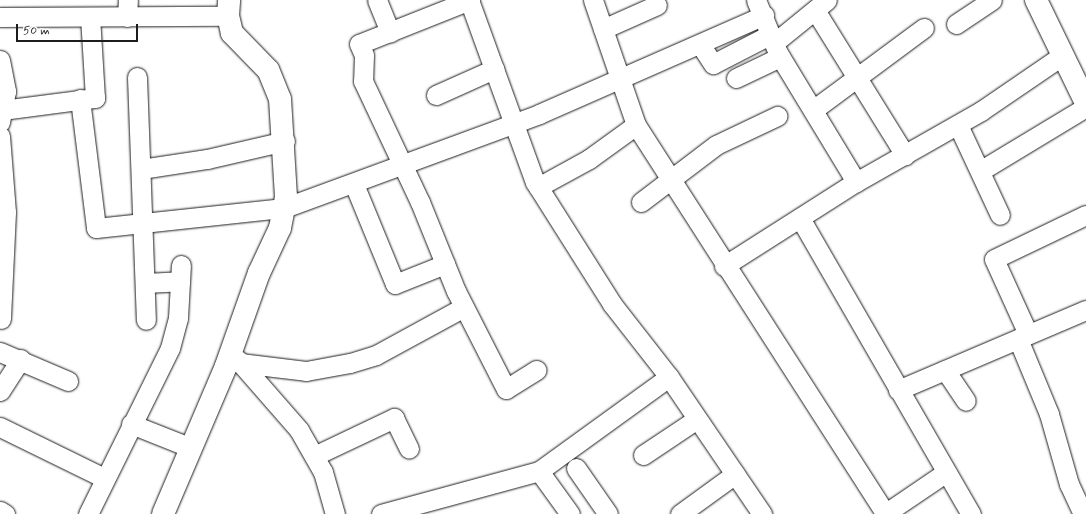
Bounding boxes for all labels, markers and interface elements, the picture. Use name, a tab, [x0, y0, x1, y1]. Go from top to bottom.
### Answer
scale bar	[18, 16, 140, 42]
text: 50 m	[23, 23, 50, 39]

